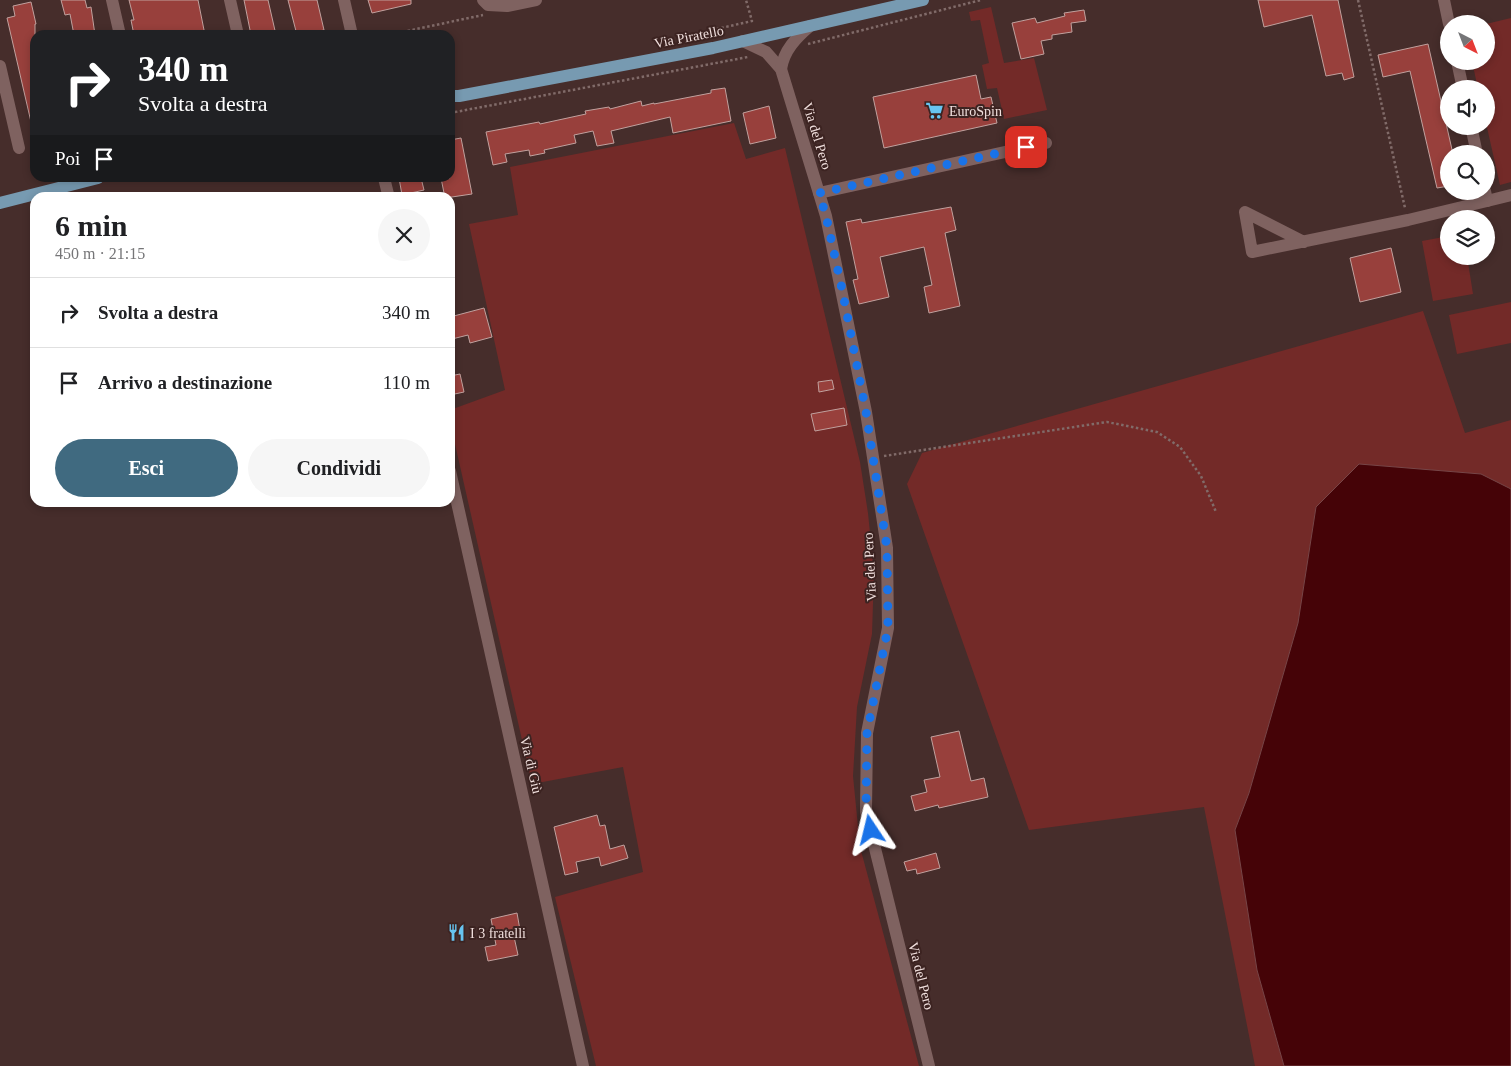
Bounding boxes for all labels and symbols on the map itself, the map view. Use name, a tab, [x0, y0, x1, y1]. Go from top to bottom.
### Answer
north arrow	[1440, 15, 1495, 70]
street label: Via Piratello	[653, 23, 725, 51]
street label: Via del Pero	[800, 101, 834, 171]
supermarket icon: EuroSpin	[925, 101, 945, 121]
place label: EuroSpin	[949, 104, 1002, 119]
pin	[1005, 126, 1047, 168]
street label: Via del Pero	[861, 532, 879, 602]
street label: Via di Giù	[517, 735, 545, 795]
position arrow	[844, 803, 896, 855]
restaurant icon: I 3 fratelli	[446, 923, 466, 943]
place label: I 3 fratelli	[470, 926, 526, 941]
street label: Via del Pero	[905, 941, 937, 1011]

